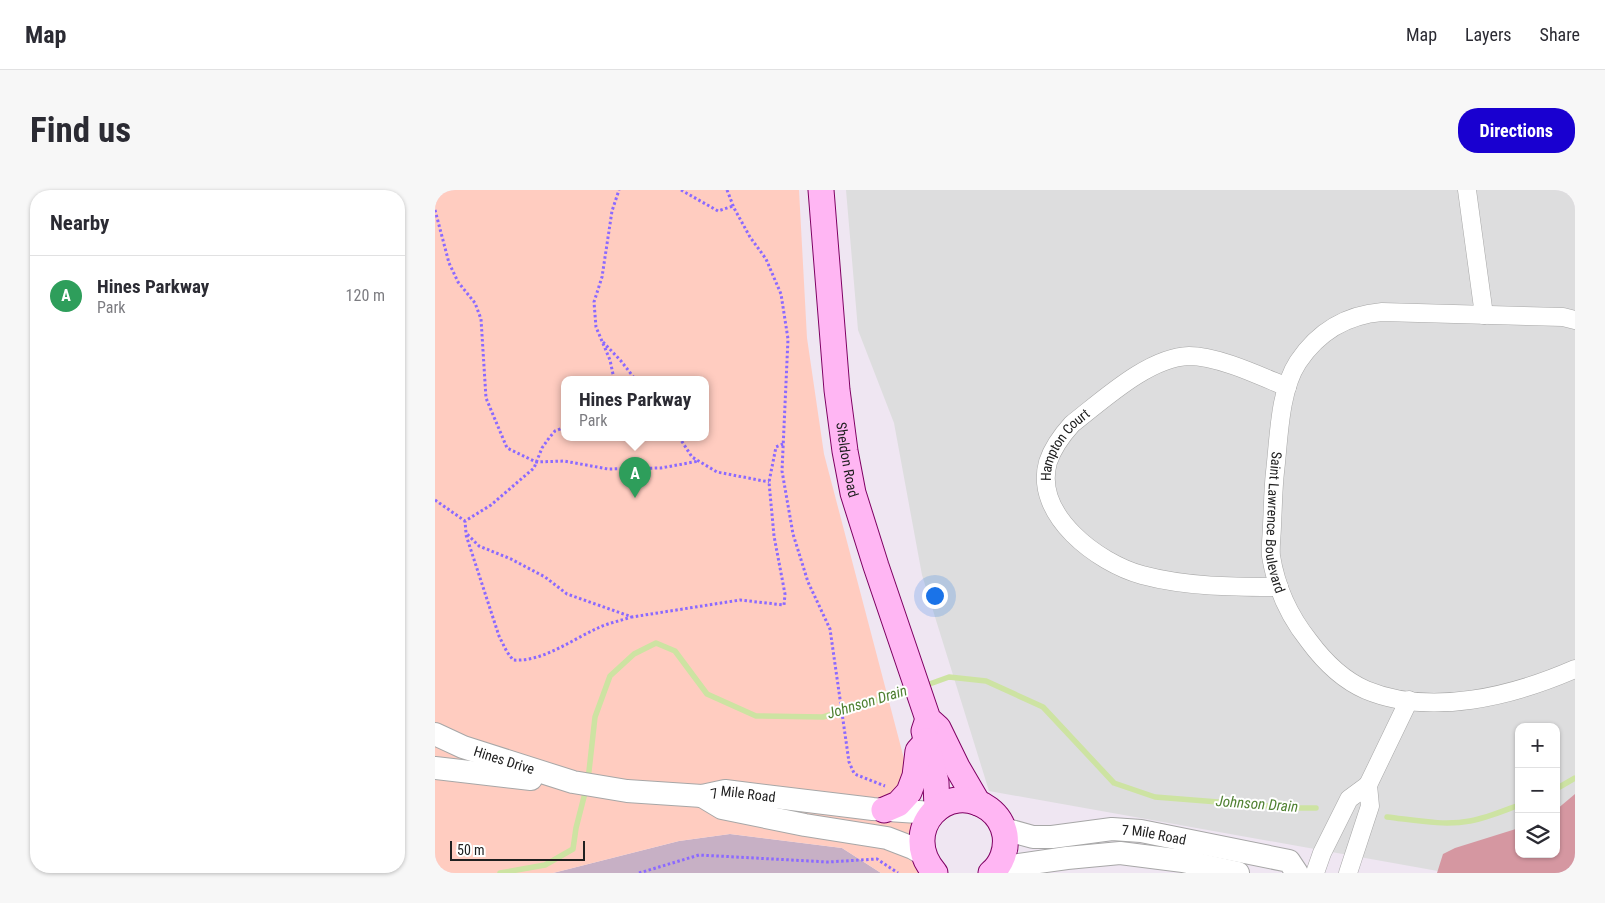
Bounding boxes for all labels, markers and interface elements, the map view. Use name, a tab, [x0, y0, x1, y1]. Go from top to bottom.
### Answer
text: Map	[25, 21, 66, 49]
text: Map	[1406, 24, 1437, 45]
text: Layers	[1465, 24, 1512, 45]
text: Share	[1540, 24, 1580, 45]
button: Directions	[1458, 108, 1575, 153]
text: Find us	[30, 110, 131, 151]
text: Nearby	[50, 211, 109, 235]
text: Hines Parkway	[97, 275, 209, 298]
text: A	[61, 286, 71, 305]
text: 120 m	[346, 286, 385, 305]
text: Park	[97, 298, 126, 317]
popup	[561, 376, 709, 441]
text: Hines Parkway	[579, 388, 691, 411]
street label: Hampton Court	[1038, 405, 1093, 481]
text: Park	[579, 411, 607, 430]
street label: Sheldon Road	[833, 421, 862, 499]
street label: Saint Lawrence Boulevard	[1263, 451, 1288, 595]
pin: A	[619, 457, 651, 498]
your location	[922, 583, 948, 609]
water label: Johnson Drain	[825, 681, 909, 723]
map controls	[1515, 723, 1560, 858]
button: +	[1515, 723, 1560, 768]
street label: Hines Drive	[472, 743, 537, 777]
button: −	[1515, 768, 1560, 813]
street label: 7 Mile Road	[709, 783, 776, 805]
water label: Johnson Drain	[1215, 792, 1299, 816]
button: layers	[1515, 813, 1560, 858]
street label: 7 Mile Road	[1121, 822, 1188, 848]
scale bar	[450, 838, 585, 861]
text: 50 m	[457, 842, 485, 858]

